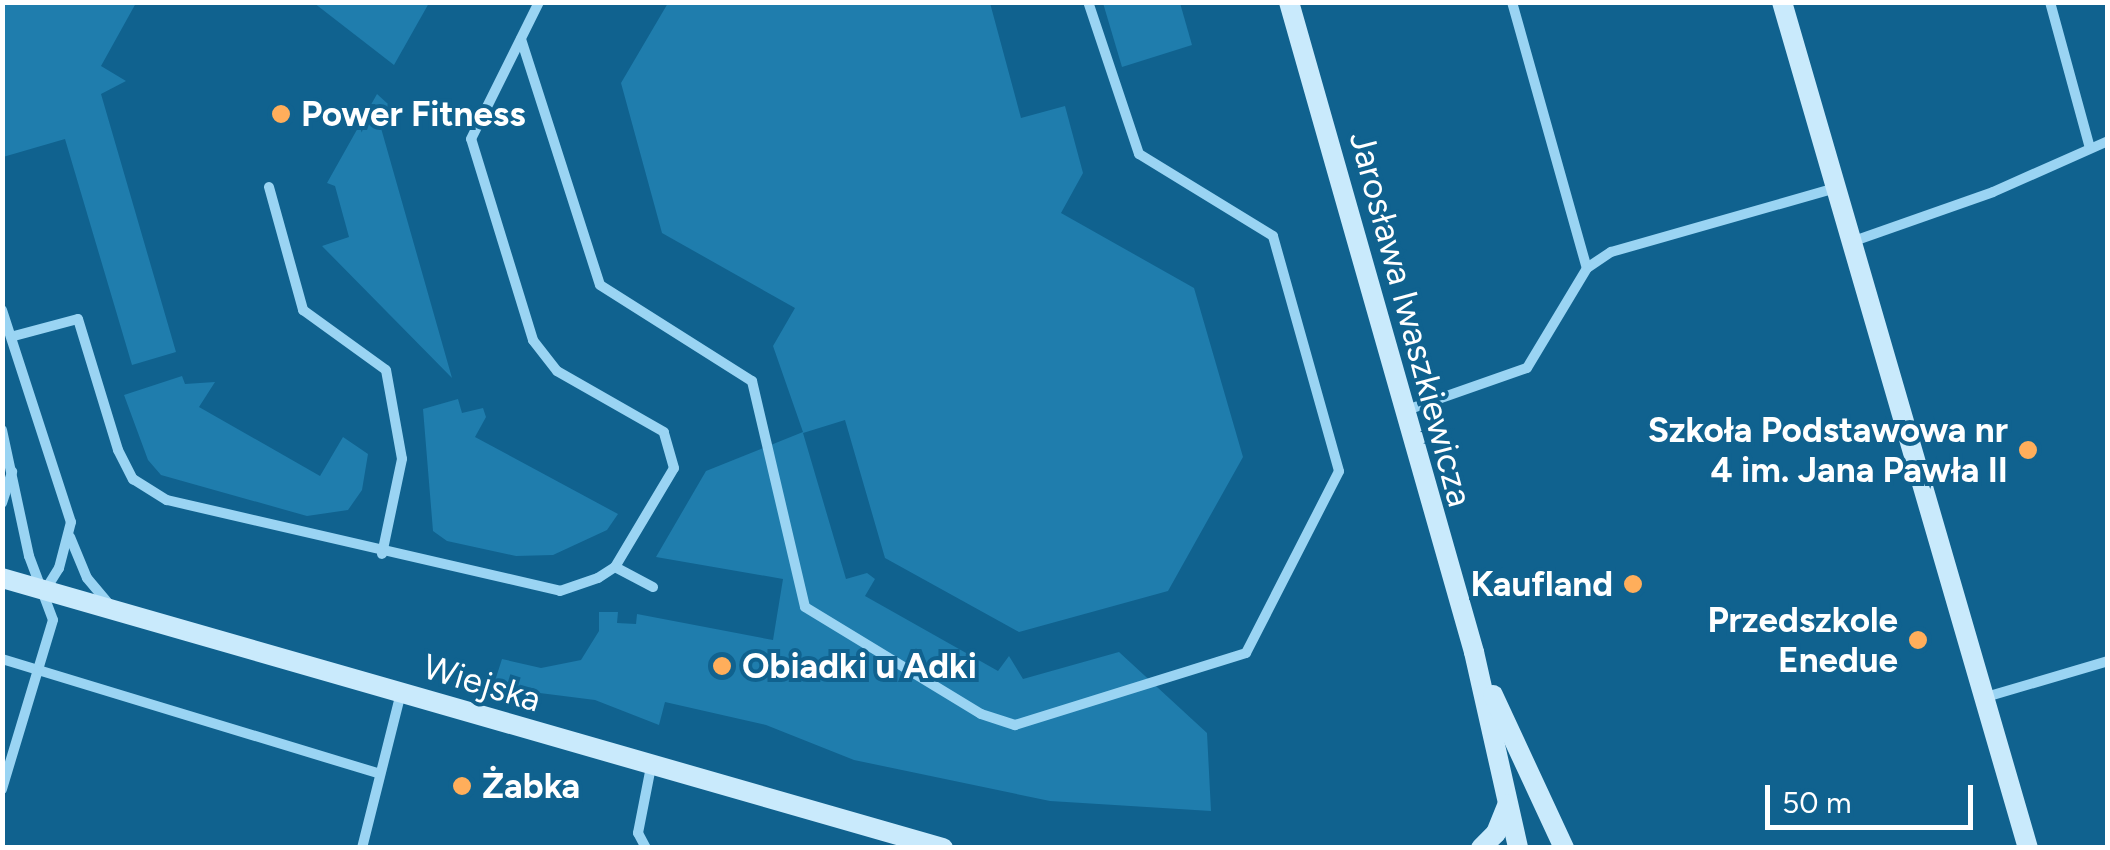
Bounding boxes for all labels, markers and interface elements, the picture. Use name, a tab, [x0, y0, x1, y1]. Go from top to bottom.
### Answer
place label: Power Fitness	[301, 93, 525, 135]
marker: Power Fitness	[270, 103, 292, 125]
street label: Jarosława Iwaszkiewicza	[1341, 127, 1481, 511]
place label: Szkoła Podstawowa nr 4 im. Jana Pawła II	[1648, 409, 2008, 491]
marker: Szkoła Podstawowa nr 4 im. Jana Pawła II	[2017, 439, 2039, 461]
place label: Kaufland	[1470, 563, 1613, 605]
marker: Kaufland	[1622, 573, 1644, 595]
place label: Przedszkole Enedue	[1708, 599, 1898, 681]
marker: Przedszkole Enedue	[1907, 629, 1929, 651]
street label: Wiejska	[418, 645, 546, 721]
place label: Obiadki u Adki	[742, 645, 977, 687]
marker: Obiadki u Adki	[711, 655, 733, 677]
place label: Żabka	[482, 765, 580, 807]
scale bar	[1770, 765, 1978, 827]
marker: Żabka	[451, 775, 473, 797]
text: 50 m	[1782, 784, 1851, 821]

